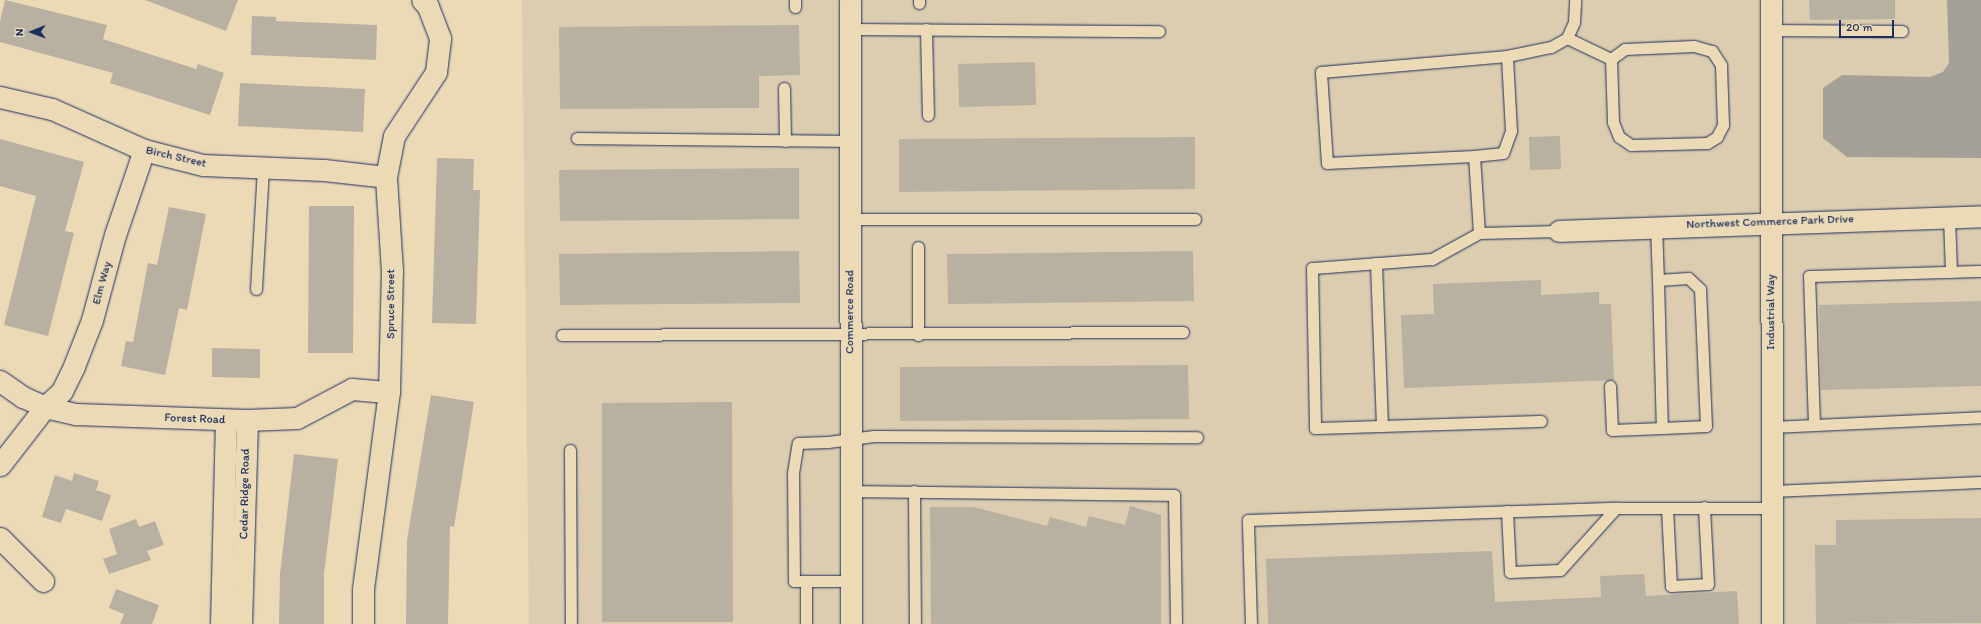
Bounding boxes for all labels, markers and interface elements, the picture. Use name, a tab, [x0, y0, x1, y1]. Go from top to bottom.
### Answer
north arrow	[12, 12, 52, 52]
scale bar	[1841, 12, 1896, 38]
text: 20 m	[1846, 20, 1873, 34]
text: N	[13, 28, 26, 36]
street label: Birch Street	[144, 143, 208, 171]
street label: Northwest Commerce Park Drive	[1686, 212, 1854, 232]
street label: Elm Way	[89, 260, 115, 306]
street label: Spruce Street	[384, 269, 398, 339]
street label: Commerce Road	[843, 270, 857, 354]
street label: Industrial Way	[1764, 274, 1778, 350]
street label: Forest Road	[164, 411, 226, 427]
street label: Cedar Ridge Road	[237, 449, 253, 539]

